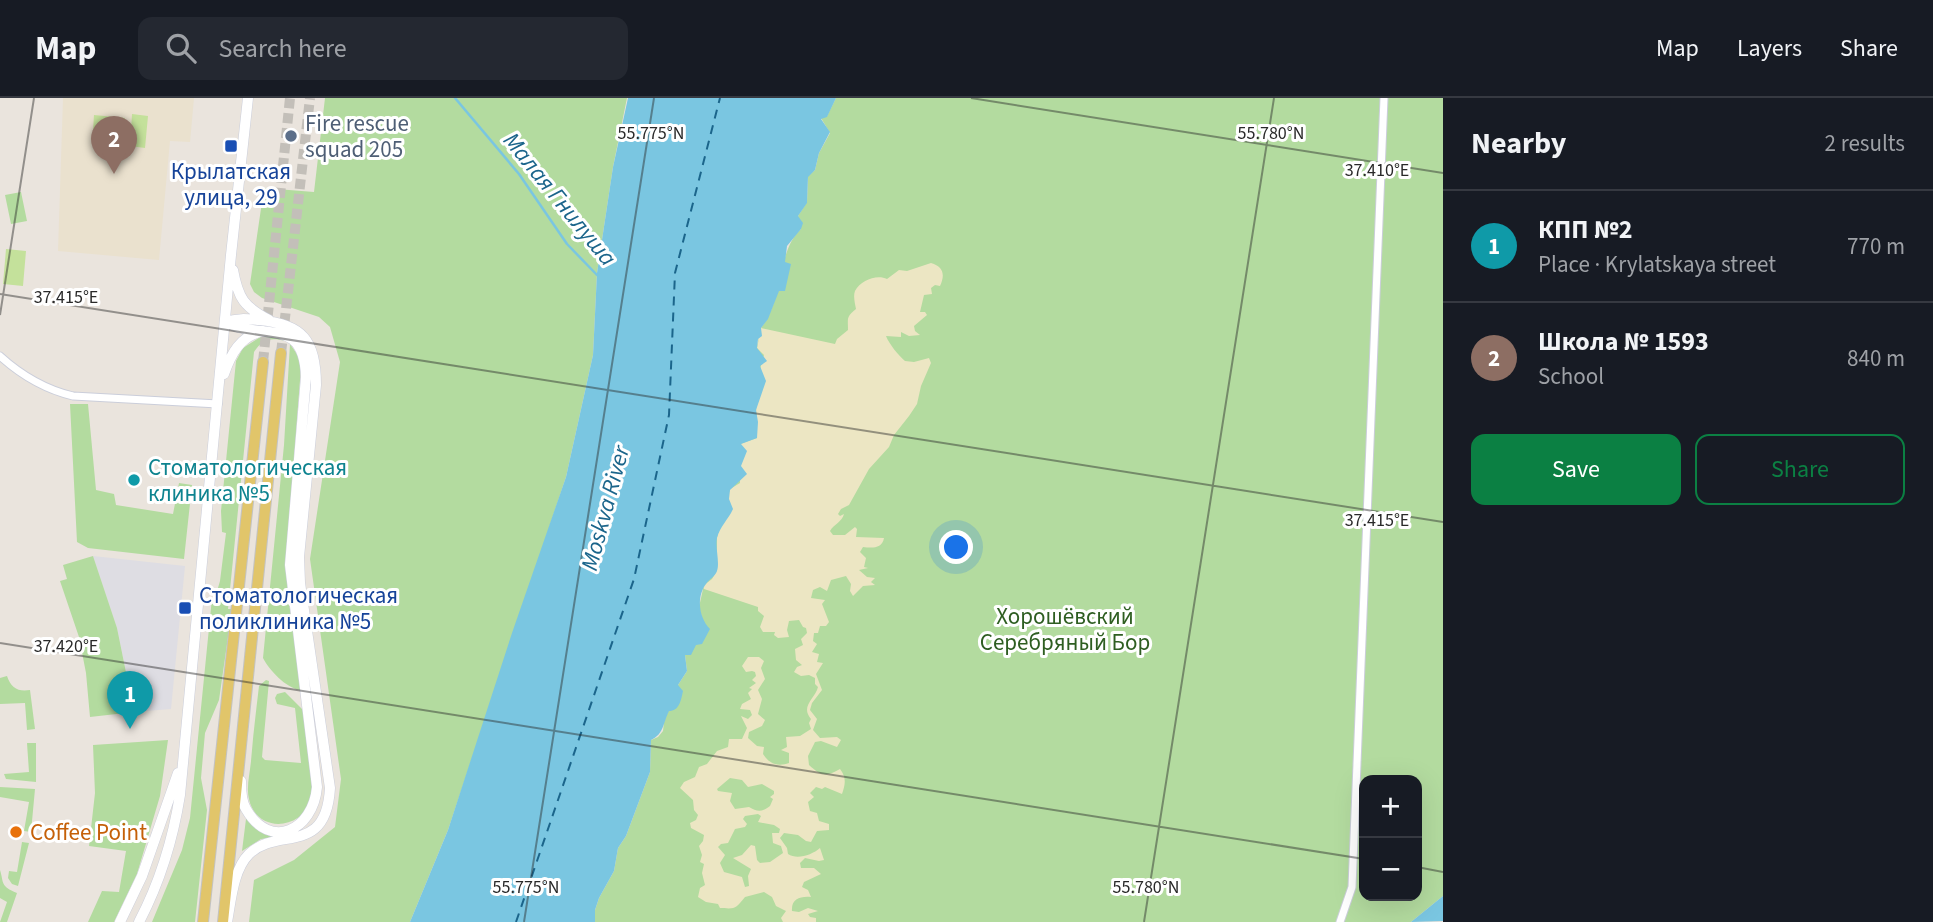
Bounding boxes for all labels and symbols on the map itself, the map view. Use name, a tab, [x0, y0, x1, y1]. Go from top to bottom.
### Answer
place label: Fire rescue squad 205	[305, 107, 409, 166]
pin: 2	[91, 116, 137, 174]
text: 55.775°N	[618, 121, 684, 146]
text: 55.780°N	[1238, 121, 1304, 146]
water label: Малая Гнилуша	[495, 125, 625, 274]
marker: Fire rescue squad 205	[283, 128, 299, 144]
marker: Крылатская улица, 29	[223, 138, 239, 154]
place label: Крылатская улица, 29	[171, 155, 291, 214]
text: 37.410°E	[1345, 158, 1409, 183]
text: 37.415°E	[34, 285, 98, 310]
water label: Moskva River	[572, 440, 639, 575]
place label: Стоматологическая клиника №5	[148, 451, 347, 510]
marker: Стоматологическая клиника №5	[126, 472, 142, 488]
text: 37.415°E	[1345, 508, 1409, 533]
your location	[939, 530, 973, 564]
place label: Стоматологическая поликлиника №5	[199, 579, 398, 638]
marker: Стоматологическая поликлиника №5	[177, 600, 193, 616]
park label: Хорошёвский Серебряный Бор	[980, 600, 1150, 659]
text: 37.420°E	[34, 634, 98, 659]
pin: 1	[107, 671, 153, 729]
place label: Coffee Point	[30, 816, 147, 849]
marker: Coffee Point	[8, 824, 24, 840]
text: 55.775°N	[493, 875, 559, 900]
text: 55.780°N	[1113, 875, 1179, 900]

